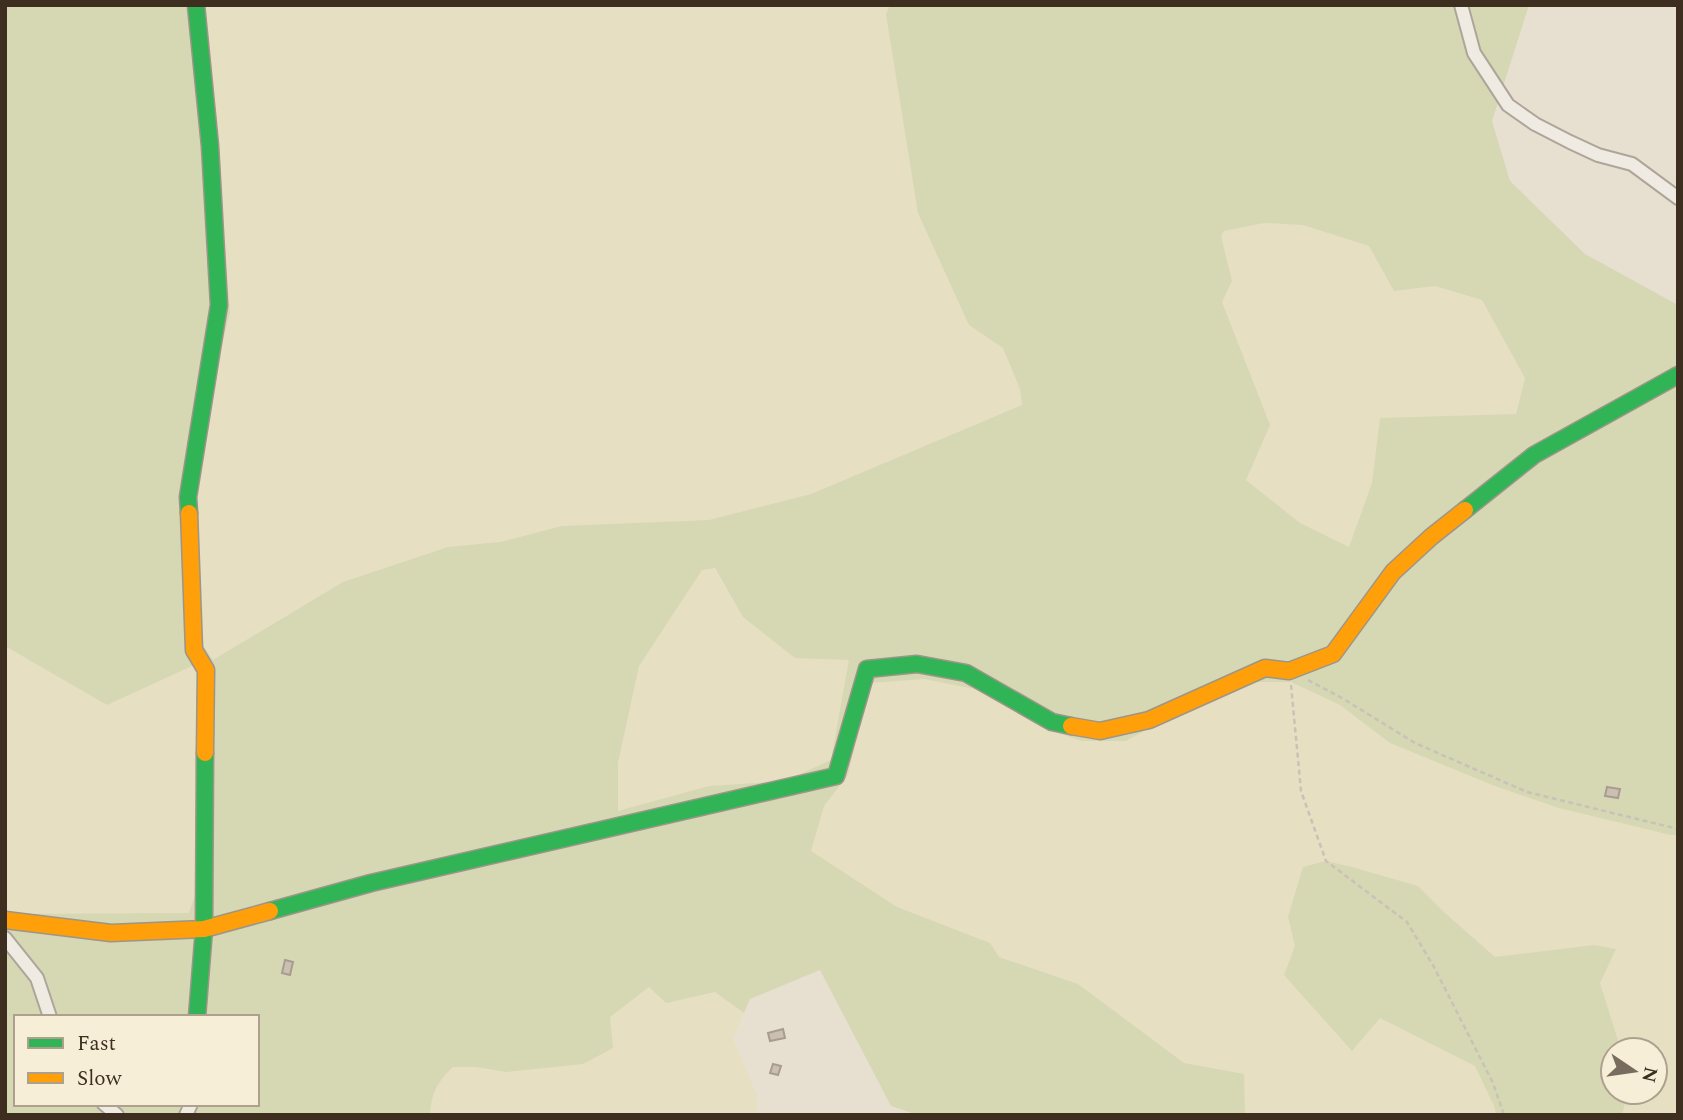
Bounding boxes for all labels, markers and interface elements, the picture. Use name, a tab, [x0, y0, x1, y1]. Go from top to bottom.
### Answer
legend	[14, 1015, 259, 1106]
text: Fast	[77, 1028, 116, 1060]
north arrow	[1599, 1036, 1669, 1106]
text: Slow	[77, 1063, 123, 1095]
text: N	[1633, 1064, 1665, 1085]

